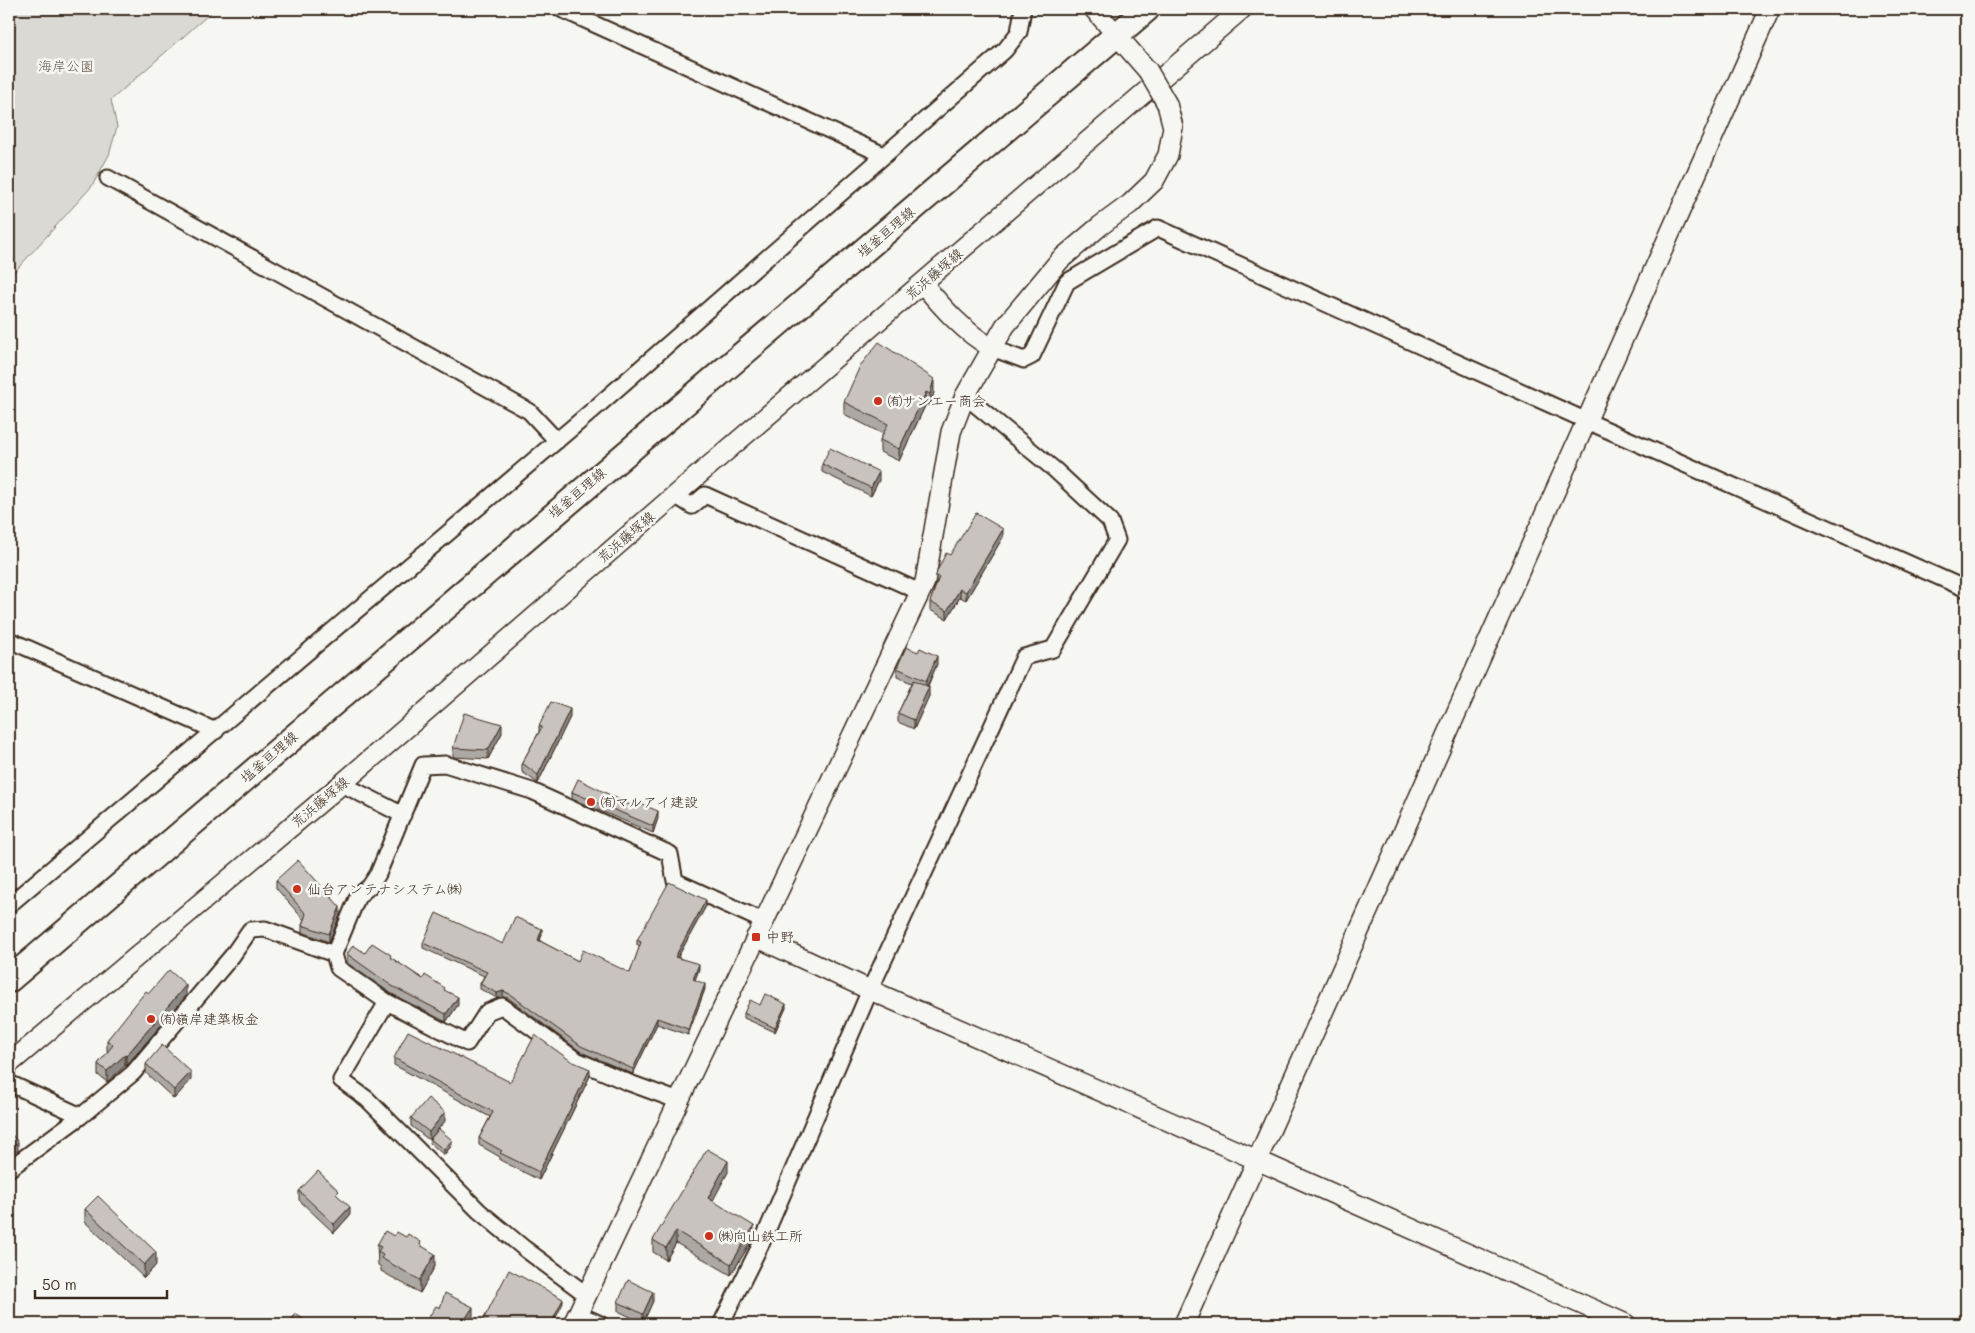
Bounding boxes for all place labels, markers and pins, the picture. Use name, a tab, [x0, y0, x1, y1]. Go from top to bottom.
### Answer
place label: ㈲サンエー商会	[888, 391, 986, 410]
marker: ㈲サンエー商会	[872, 395, 884, 407]
place label: ㈲マルアイ建設	[601, 792, 698, 811]
marker: ㈲マルアイ建設	[585, 796, 597, 808]
place label: 仙台アンテナシステム㈱	[307, 879, 462, 898]
marker: 仙台アンテナシステム㈱	[291, 883, 303, 895]
place label: 中野	[766, 927, 794, 946]
marker: 中野	[750, 931, 762, 943]
place label: ㈲嶺岸建築板金	[161, 1009, 259, 1028]
marker: ㈲嶺岸建築板金	[145, 1013, 157, 1025]
place label: ㈱向山鉄工所	[719, 1226, 803, 1245]
marker: ㈱向山鉄工所	[703, 1230, 715, 1242]

